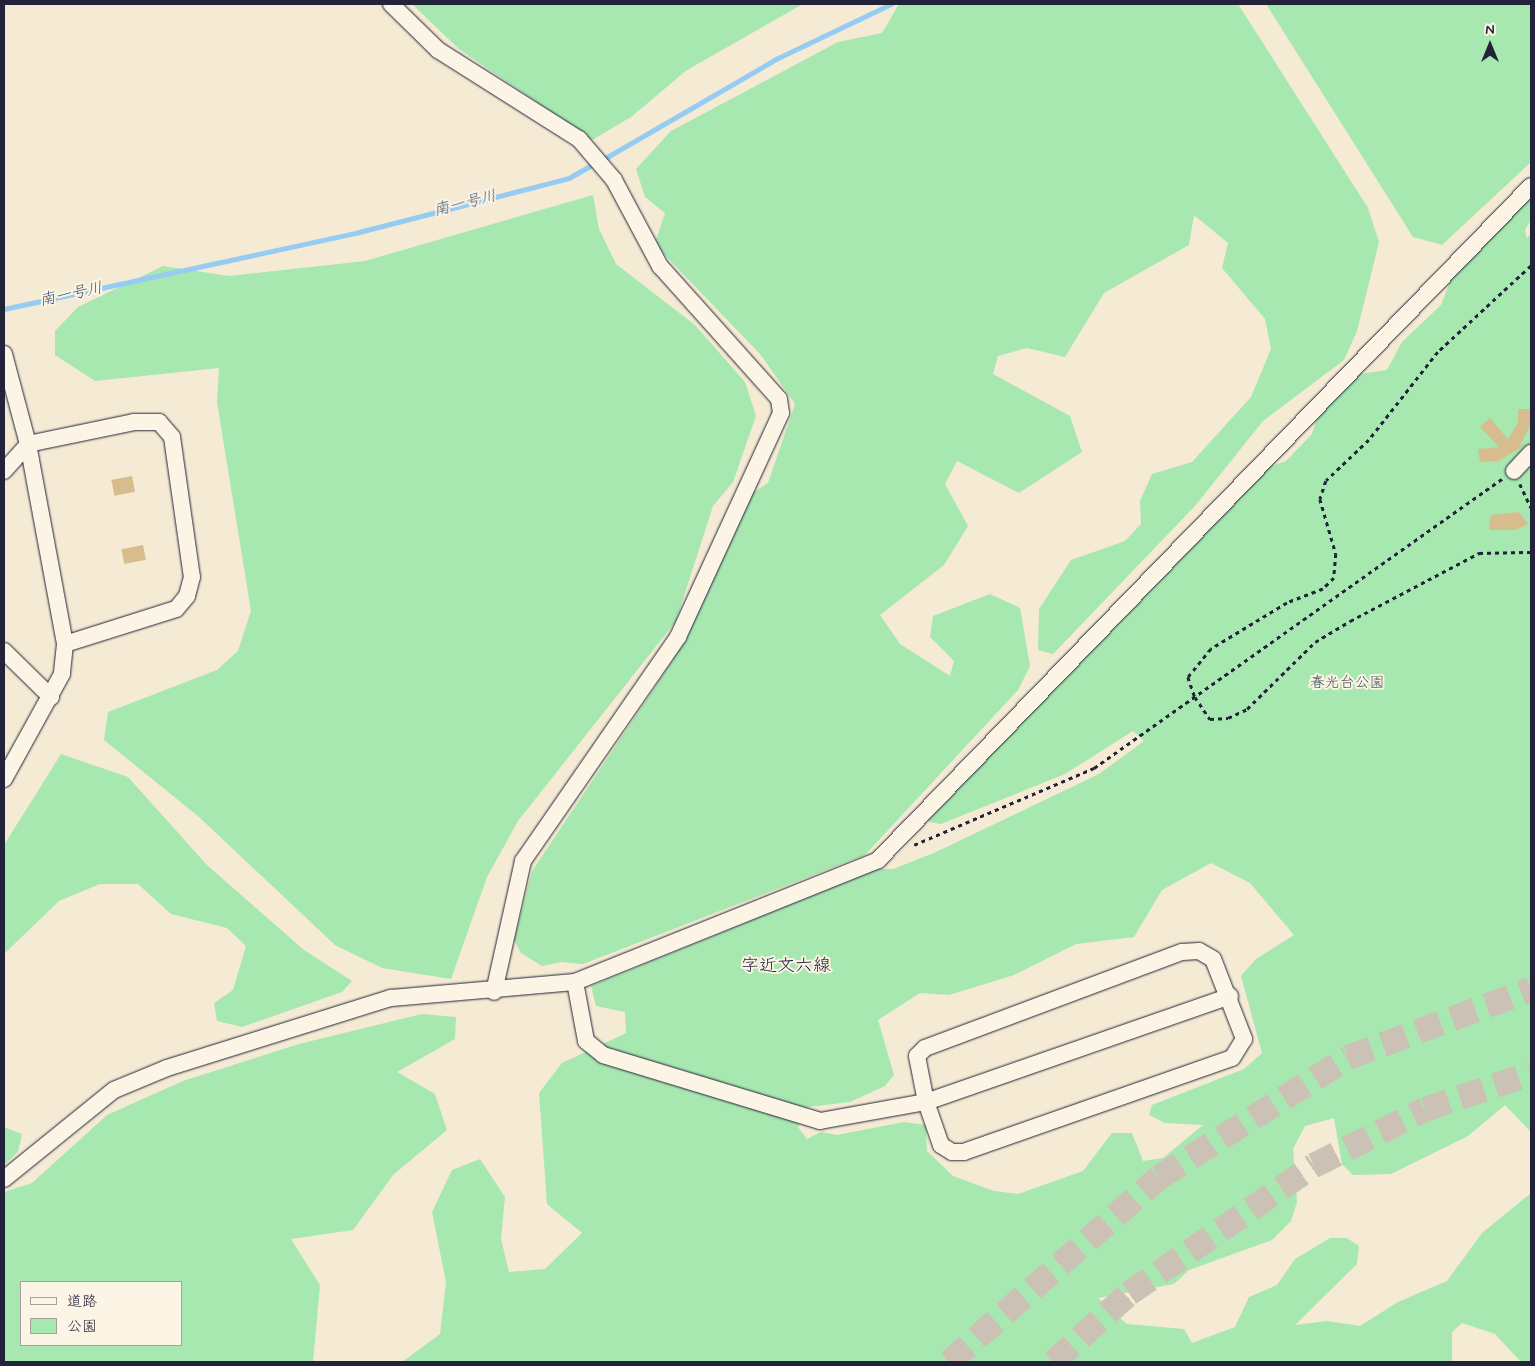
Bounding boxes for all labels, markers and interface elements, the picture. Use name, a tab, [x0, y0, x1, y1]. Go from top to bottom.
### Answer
north arrow	[1465, 20, 1515, 70]
text: N	[1485, 21, 1495, 39]
water label: 南一号川	[432, 187, 498, 221]
water label: 南一号川	[38, 279, 104, 311]
park label: 春光台公園	[1310, 675, 1384, 693]
district label: 字近文六線	[741, 955, 831, 977]
legend	[20, 1281, 182, 1346]
text: 道路	[67, 1292, 97, 1312]
text: 公園	[67, 1317, 97, 1337]

